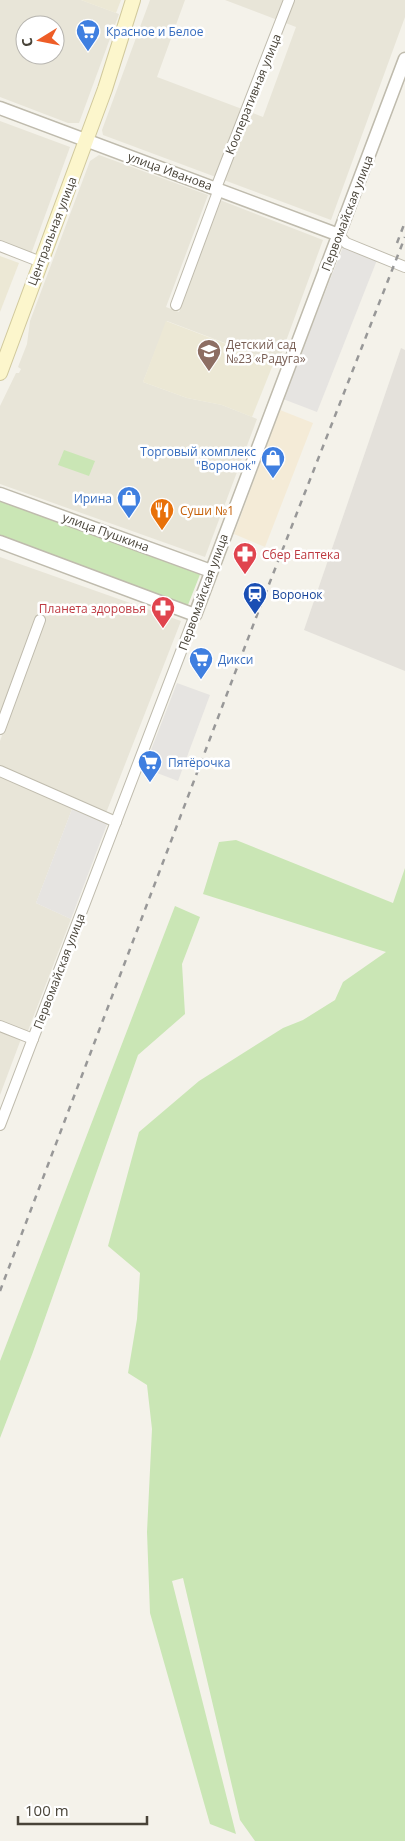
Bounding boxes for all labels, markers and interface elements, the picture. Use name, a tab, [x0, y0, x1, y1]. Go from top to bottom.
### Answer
north arrow	[15, 15, 65, 65]
supermarket icon: Красное и Белое	[75, 18, 101, 52]
place label: Красное и Белое	[106, 23, 204, 40]
street label: Кооперативная улица	[221, 31, 285, 157]
text: С	[17, 36, 37, 48]
street label: улица Иванова	[125, 148, 215, 194]
street label: Первомайская улица	[317, 152, 377, 274]
street label: Центральная улица	[23, 174, 81, 288]
place label: Детский сад №23 «Радуга»	[226, 336, 306, 367]
school or university icon: Детский сад №23 «Радуга»	[196, 338, 222, 372]
place label: Торговый комплекс "Воронок"	[140, 443, 256, 474]
shop icon: Торговый комплекс "Воронок"	[260, 445, 286, 479]
shop icon: Ирина	[116, 485, 142, 519]
place label: Ирина	[74, 490, 112, 507]
restaurant icon: Суши №1	[149, 497, 175, 531]
place label: Суши №1	[180, 502, 234, 519]
street label: улица Пушкина	[60, 508, 152, 556]
street label: Первомайская улица	[174, 531, 232, 653]
pharmacy icon: Сбер Еаптека	[232, 541, 258, 575]
place label: Сбер Еаптека	[262, 546, 340, 563]
station icon: Воронок	[242, 581, 268, 615]
place label: Воронок	[272, 586, 323, 603]
pharmacy icon: Планета здоровья	[150, 595, 176, 629]
place label: Планета здоровья	[39, 600, 146, 617]
supermarket icon: Дикси	[188, 646, 214, 680]
place label: Дикси	[218, 651, 253, 668]
supermarket icon: Пятёрочка	[137, 749, 163, 783]
place label: Пятёрочка	[168, 754, 230, 771]
street label: Первомайская улица	[29, 910, 89, 1032]
scale bar	[18, 1794, 146, 1826]
text: 100 m	[25, 1800, 69, 1820]

